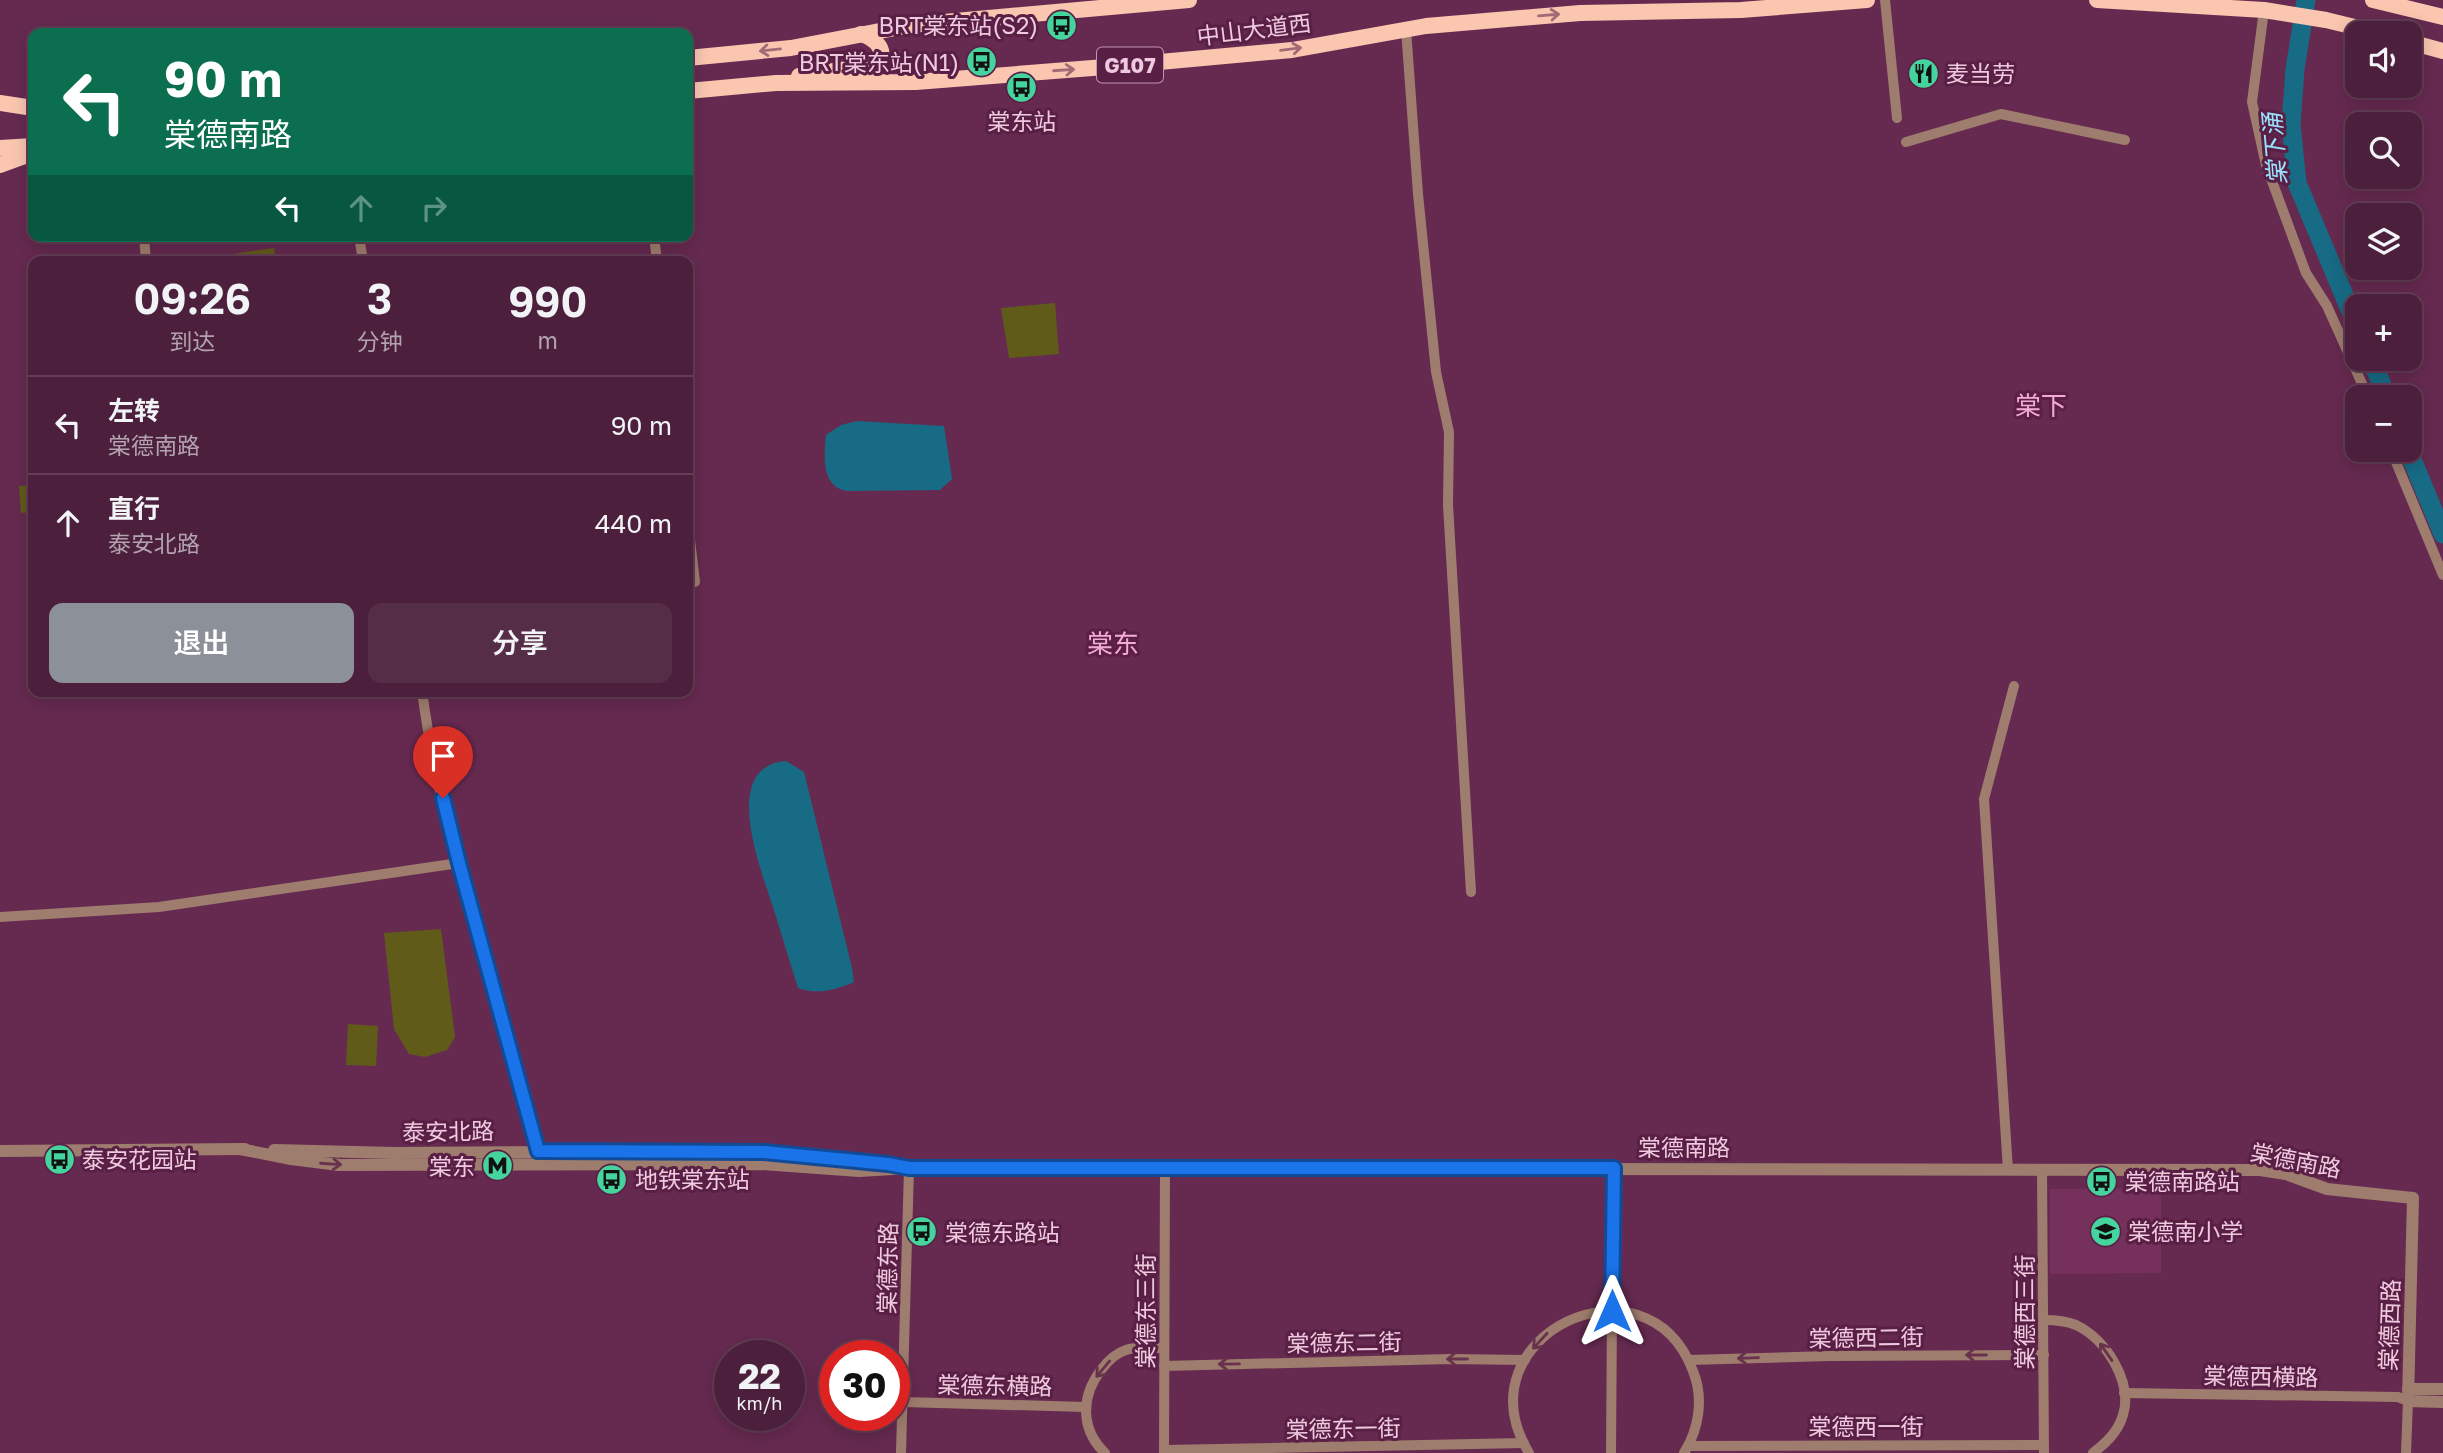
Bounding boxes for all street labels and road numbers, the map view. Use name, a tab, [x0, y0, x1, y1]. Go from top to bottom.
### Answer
street label: 中山大道西	[1195, 8, 1313, 50]
road number: G107	[1097, 48, 1163, 82]
street label: 泰安北路	[402, 1116, 494, 1146]
street label: 棠德南路	[1638, 1133, 1730, 1161]
street label: 棠德南路	[2248, 1137, 2344, 1183]
street label: 棠德东路	[872, 1222, 902, 1314]
street label: 棠德东三街	[1131, 1254, 1159, 1369]
street label: 棠德西三街	[2010, 1255, 2038, 1370]
street label: 棠德西路	[2373, 1279, 2405, 1371]
street label: 棠德西二街	[1808, 1322, 1924, 1352]
street label: 棠德东二街	[1286, 1327, 1402, 1357]
street label: 棠德西横路	[2203, 1361, 2319, 1391]
street label: 棠德东横路	[937, 1370, 1053, 1400]
street label: 棠德西一街	[1809, 1412, 1924, 1440]
street label: 棠德东一街	[1285, 1413, 1401, 1443]

